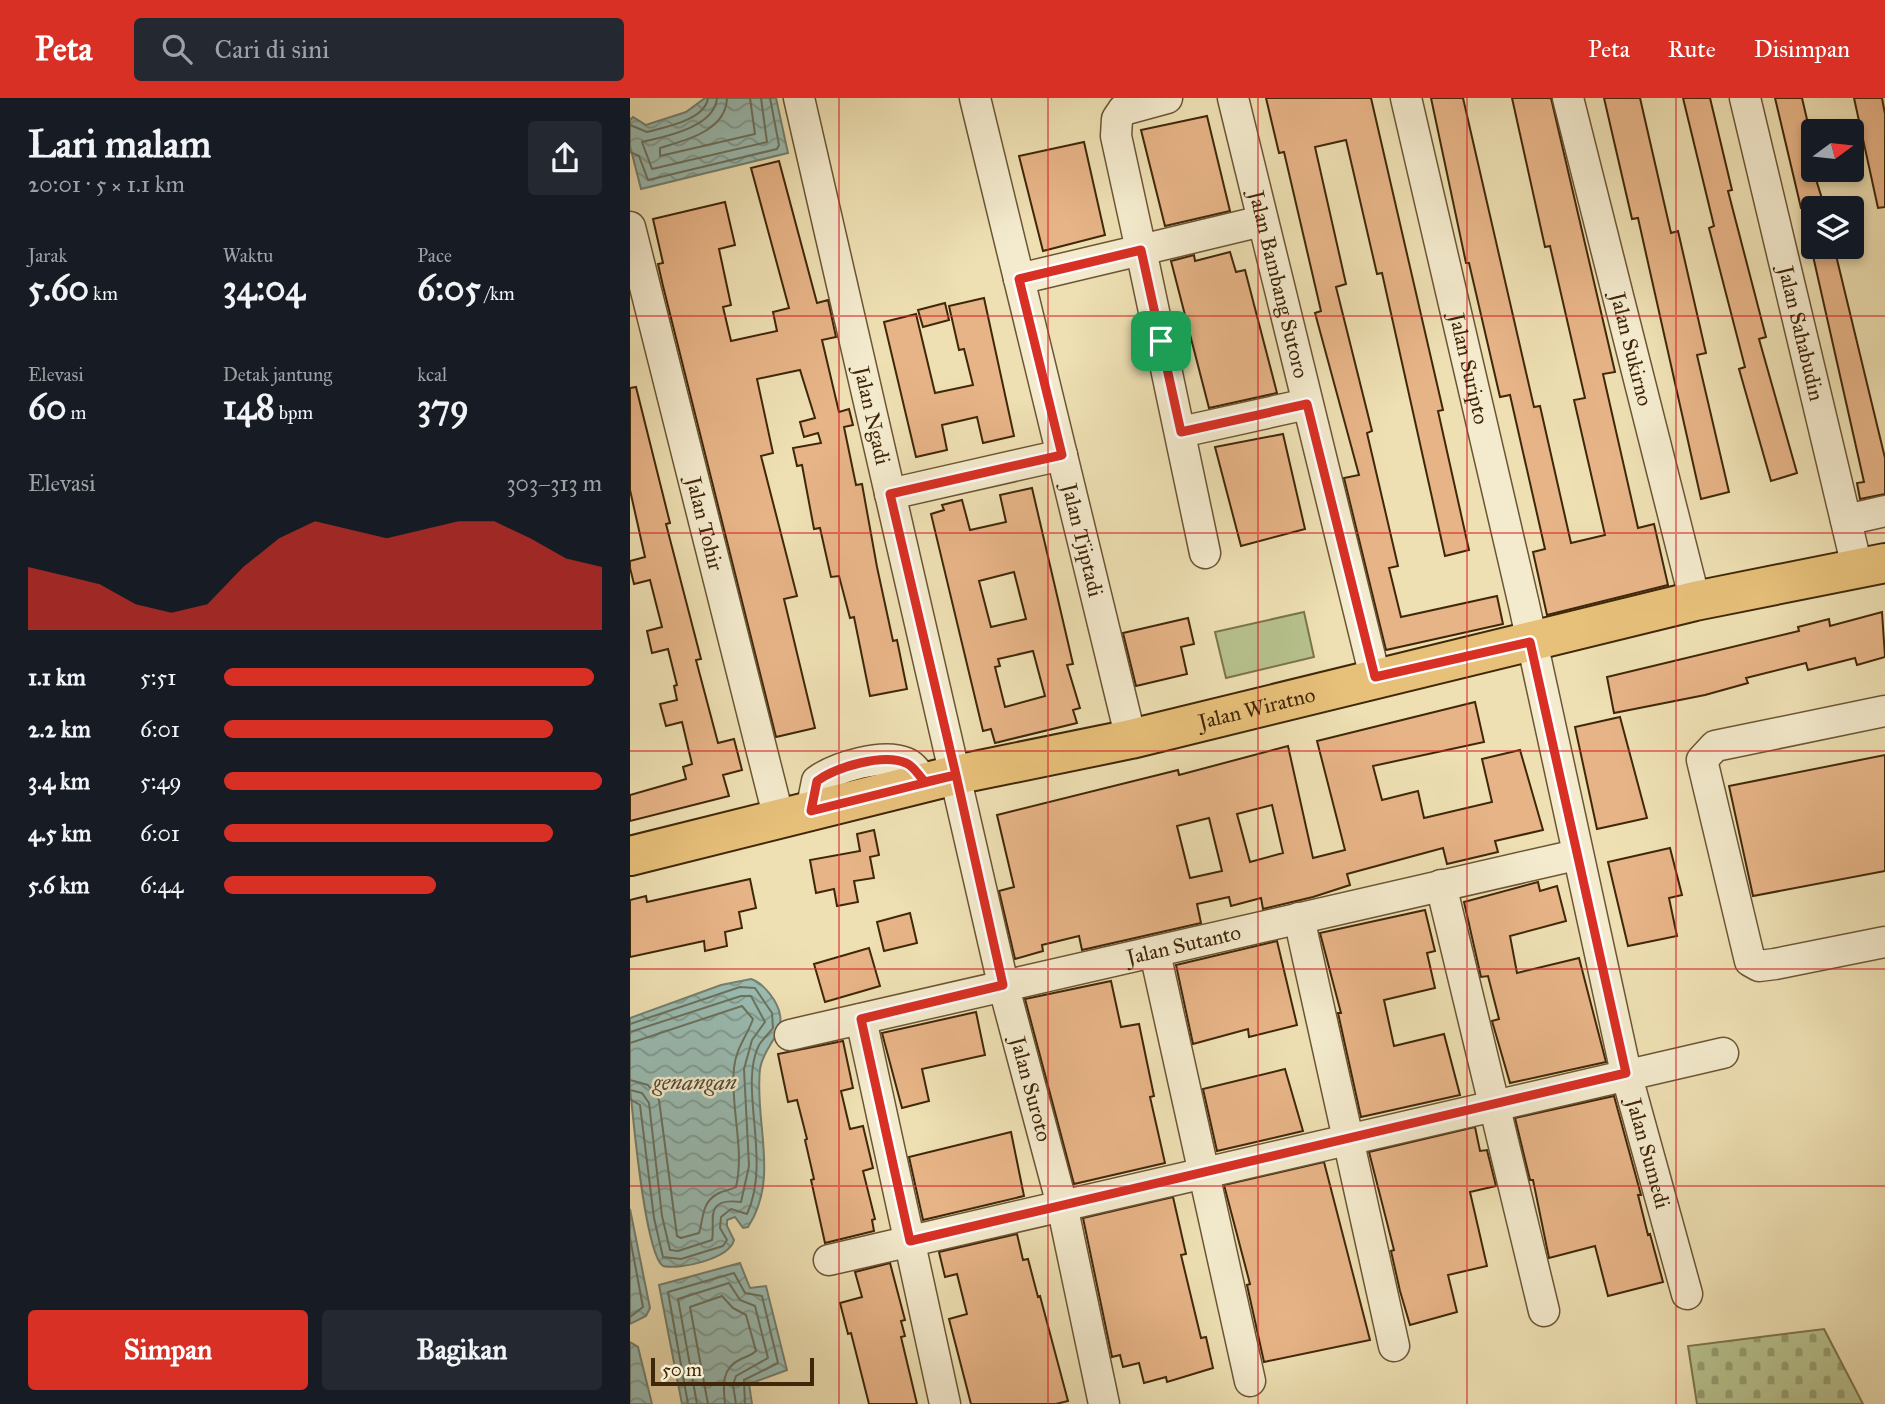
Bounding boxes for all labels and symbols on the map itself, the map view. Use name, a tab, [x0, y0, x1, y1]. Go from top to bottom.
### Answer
north arrow	[1801, 119, 1864, 182]
street label: Jalan Bambang Sutoro	[1243, 186, 1314, 381]
street label: Jalan Sahabudin	[1772, 261, 1830, 403]
street label: Jalan Sukirno	[1604, 288, 1658, 409]
street label: Jalan Suripto	[1443, 309, 1495, 427]
pin	[1131, 311, 1191, 371]
street label: Jalan Ngadi	[848, 362, 896, 467]
street label: Jalan Tohir	[680, 472, 729, 574]
street label: Jalan Tjiptadi	[1056, 479, 1109, 600]
street label: Jalan Wiratno	[1194, 681, 1318, 736]
street label: Jalan Sutanto	[1122, 919, 1244, 971]
street label: Jalan Suroto	[1004, 1032, 1058, 1145]
water label: genangan	[651, 1068, 737, 1096]
street label: Jalan Sumedi	[1620, 1093, 1676, 1212]
scale bar	[651, 1355, 814, 1387]

